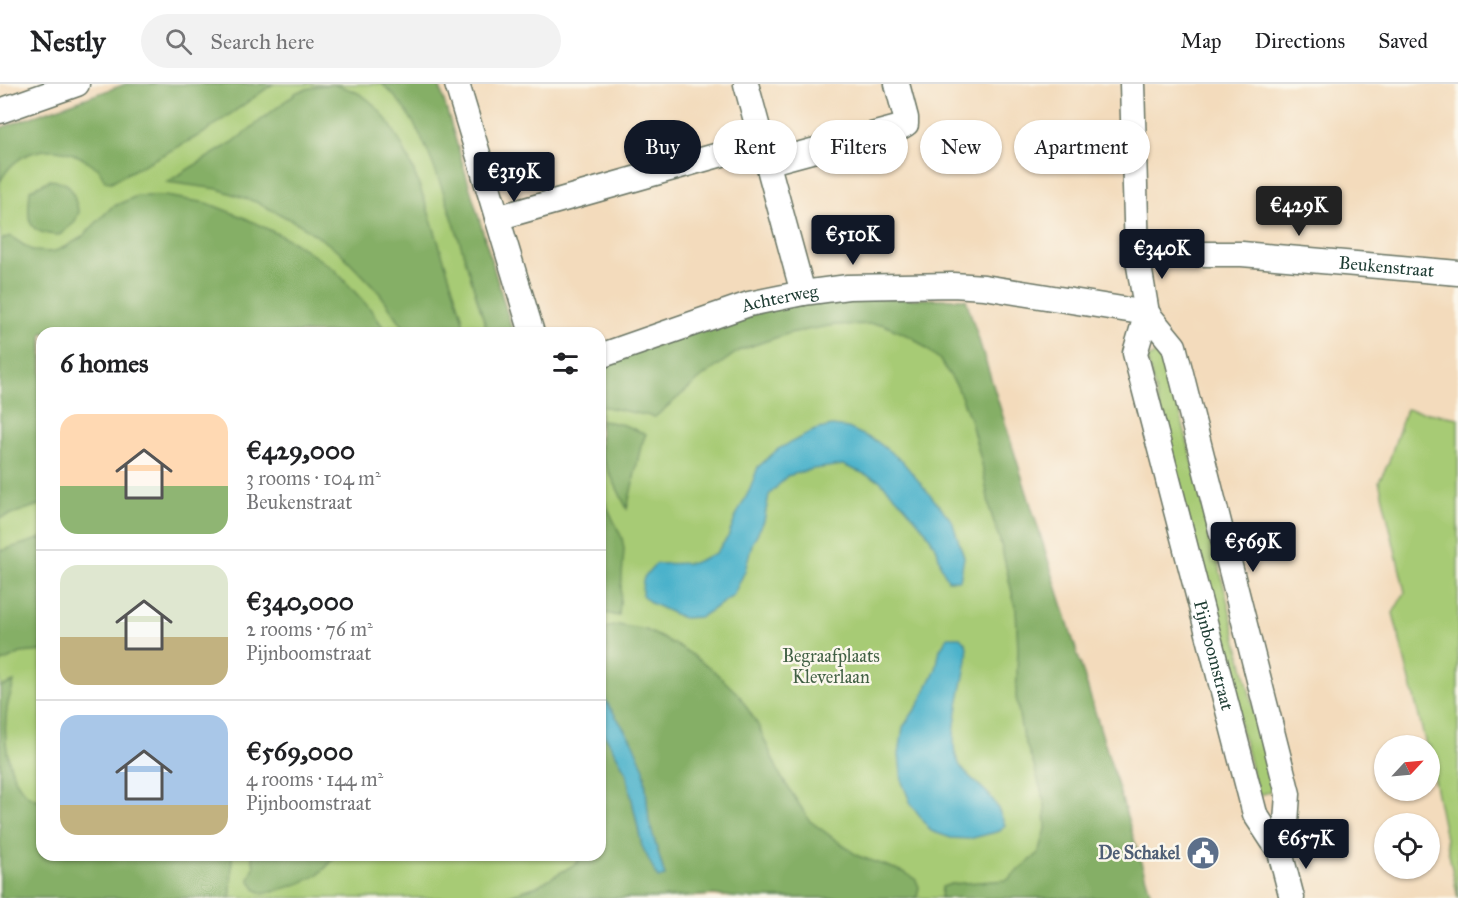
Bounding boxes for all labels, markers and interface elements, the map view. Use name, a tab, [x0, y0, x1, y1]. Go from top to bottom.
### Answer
search box	[141, 14, 561, 68]
text: Nestly	[30, 24, 105, 59]
icon: search	[162, 25, 195, 58]
text: Search here	[210, 28, 314, 55]
text: Map	[1181, 28, 1222, 54]
text: Directions	[1255, 28, 1345, 54]
text: Saved	[1378, 28, 1428, 54]
chip: Buy	[624, 120, 701, 174]
chip: Rent	[713, 120, 797, 174]
chip: Filters	[809, 120, 908, 174]
chip: New	[920, 120, 1002, 174]
chip: Apartment	[1014, 120, 1150, 174]
pin: €319K	[472, 152, 556, 203]
text: €319K	[488, 159, 540, 183]
pin: €429K	[1257, 186, 1341, 237]
text: €429K	[1270, 193, 1328, 217]
pin: €510K	[811, 215, 895, 266]
text: €510K	[825, 222, 881, 246]
pin: €340K	[1120, 229, 1204, 280]
text: €340K	[1133, 236, 1191, 260]
street label: Beukenstraat	[1338, 252, 1436, 282]
street label: Achterweg	[737, 280, 820, 317]
text: 6 homes	[60, 347, 149, 379]
icon: filters	[549, 347, 582, 380]
text: €429,000	[246, 434, 355, 466]
icon: home	[108, 438, 180, 510]
text: 3 rooms · 104 m²	[246, 466, 381, 490]
text: Beukenstraat	[246, 490, 352, 514]
pin: €569K	[1211, 522, 1295, 573]
text: €569K	[1225, 529, 1281, 553]
text: €340,000	[246, 585, 354, 617]
icon: home	[108, 589, 180, 661]
street label: Pijnboomstraat	[1189, 598, 1239, 713]
text: 2 rooms · 76 m²	[246, 617, 373, 641]
text: Pijnboomstraat	[246, 641, 371, 665]
park label: Begraafplaats Kleverlaan	[782, 645, 880, 688]
text: €569,000	[246, 735, 353, 767]
north arrow	[1374, 735, 1440, 801]
map controls	[1374, 735, 1440, 879]
icon: home	[108, 739, 180, 811]
text: 4 rooms · 144 m²	[246, 767, 383, 791]
text: Pijnboomstraat	[246, 791, 371, 815]
button: locate	[1374, 813, 1440, 879]
pin: €657K	[1264, 819, 1348, 870]
text: €657K	[1278, 826, 1334, 850]
public building icon: De Schakel	[1185, 835, 1221, 871]
place label: De Schakel	[1098, 842, 1181, 864]

